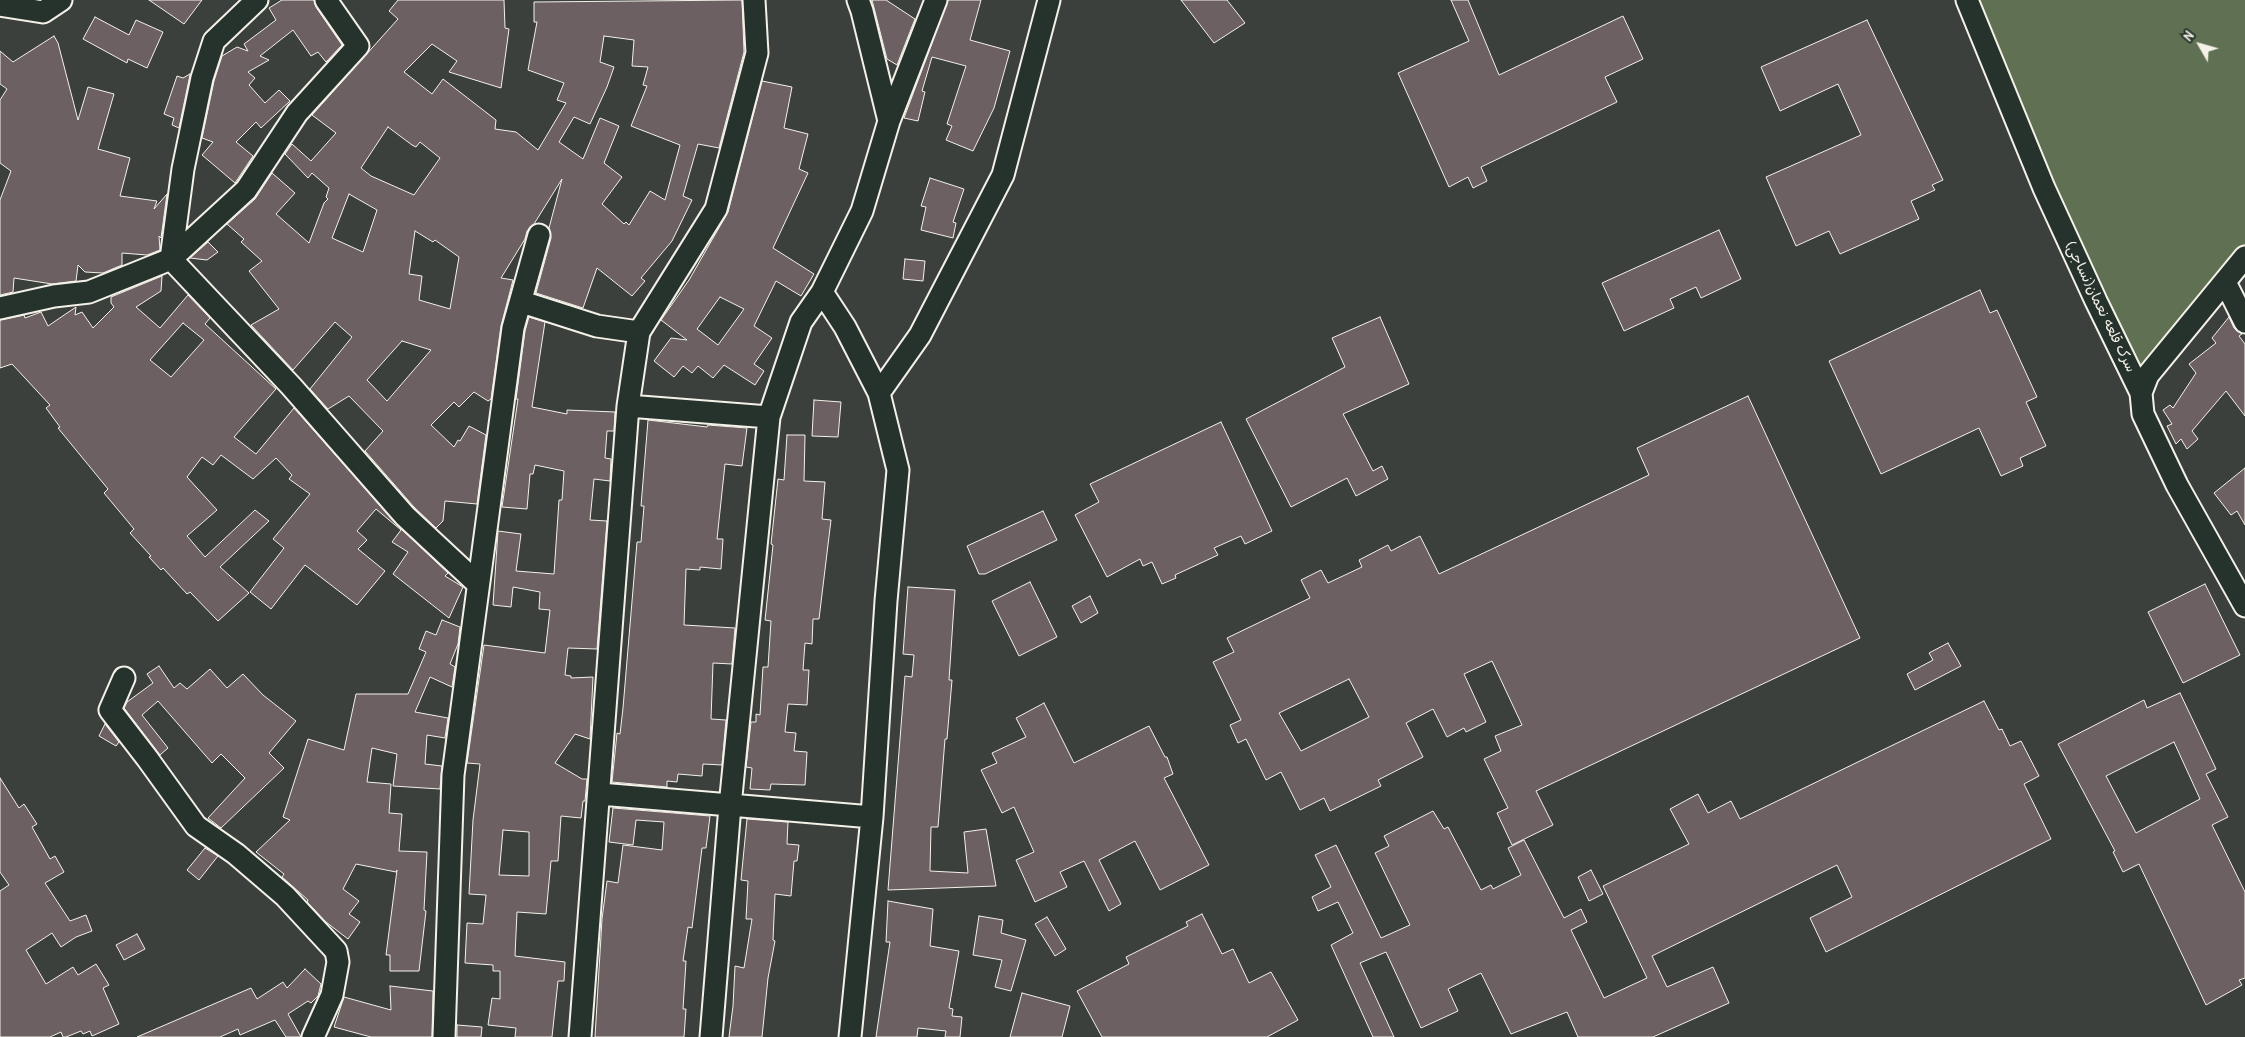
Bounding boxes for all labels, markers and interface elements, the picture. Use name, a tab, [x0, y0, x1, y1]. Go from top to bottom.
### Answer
north arrow	[2175, 20, 2225, 70]
text: N	[2178, 27, 2198, 44]
street label: سرک قلعه نعمان(نساجی)	[2061, 239, 2139, 375]

